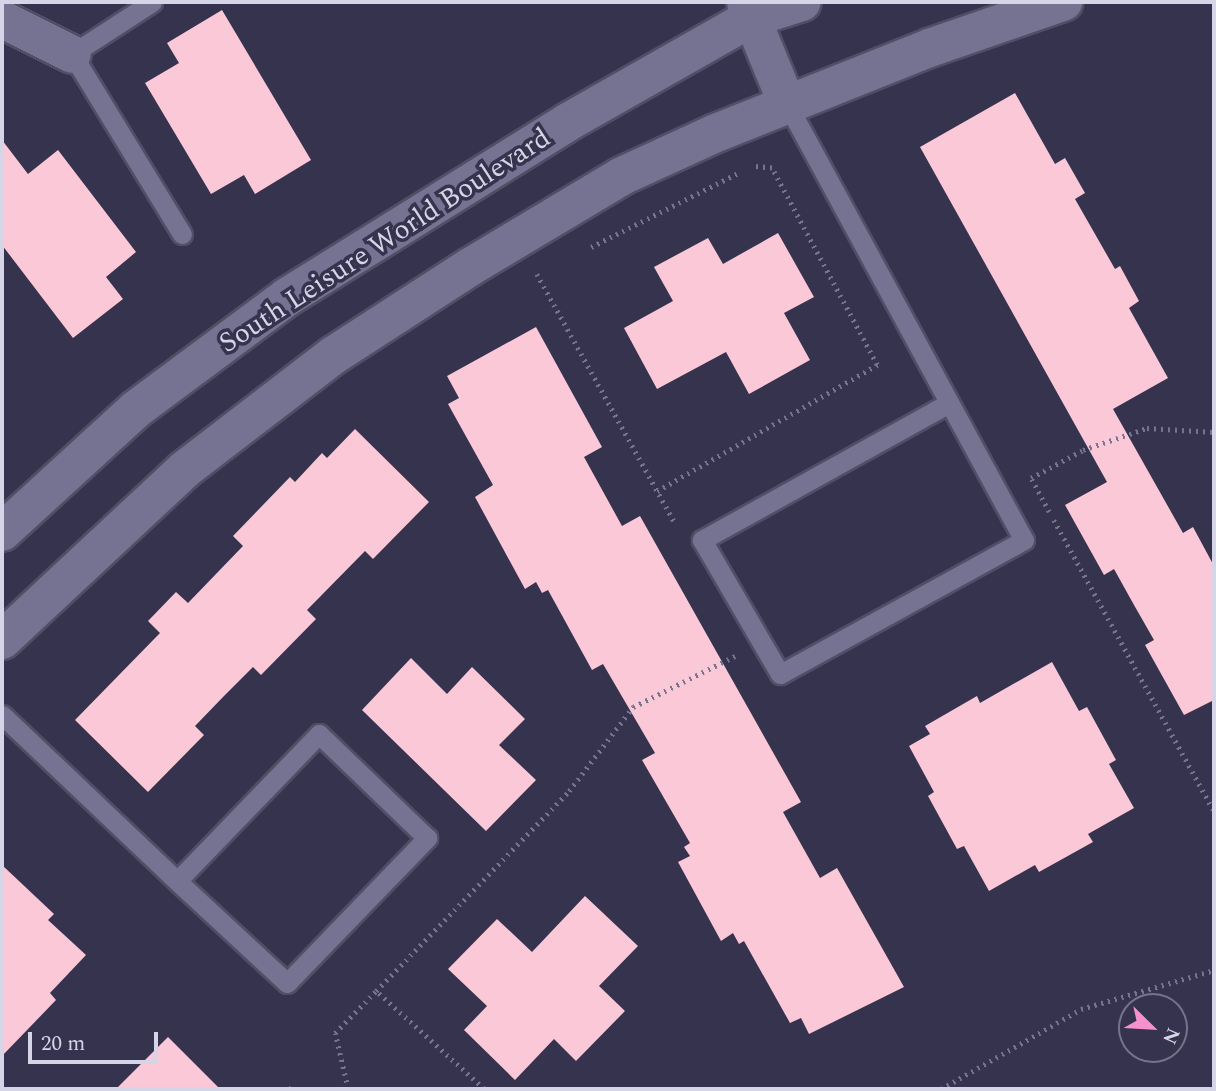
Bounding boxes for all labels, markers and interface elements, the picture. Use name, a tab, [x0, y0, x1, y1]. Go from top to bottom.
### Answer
street label: South Leisure World Boulevard	[213, 121, 557, 361]
north arrow	[1118, 993, 1188, 1063]
scale bar	[32, 1018, 161, 1062]
text: N	[1154, 1023, 1187, 1049]
text: 20 m	[41, 1028, 85, 1060]

